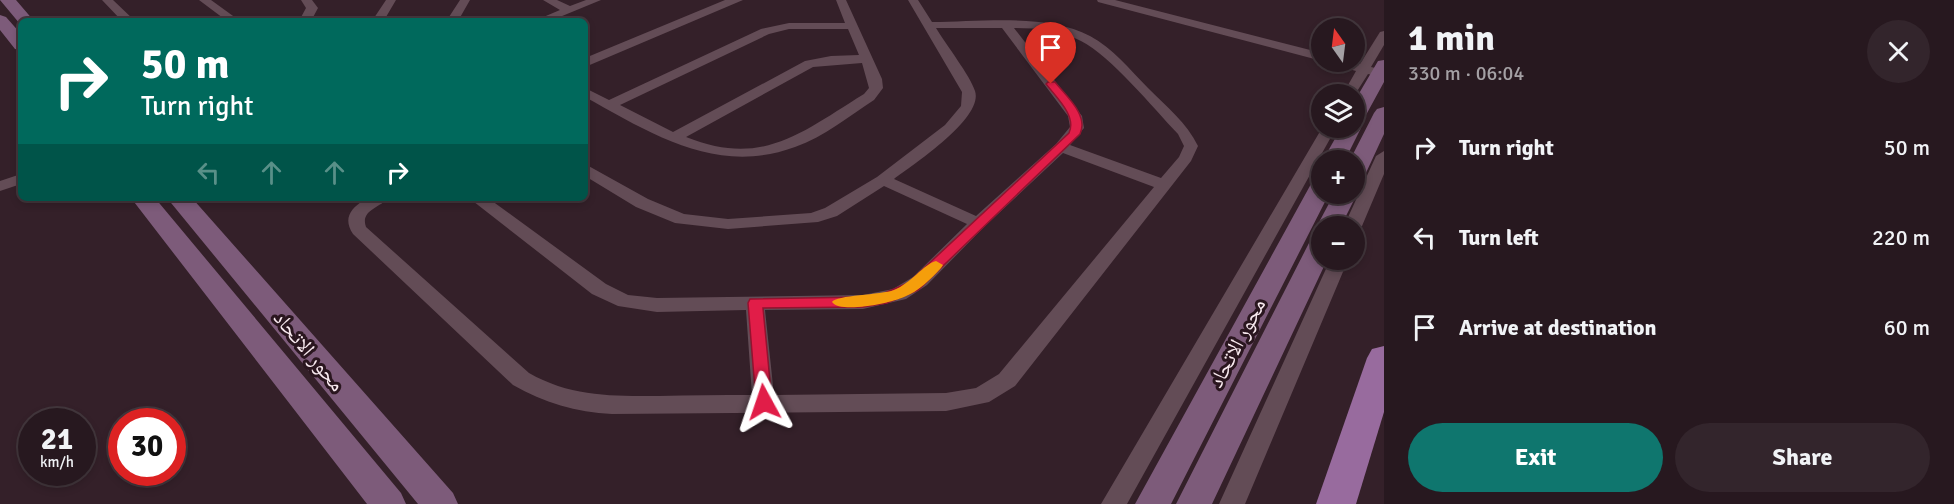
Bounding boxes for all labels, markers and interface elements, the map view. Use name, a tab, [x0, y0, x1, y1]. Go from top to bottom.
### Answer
text: 1 min	[1408, 16, 1495, 61]
north arrow	[1311, 18, 1365, 72]
map controls	[1311, 18, 1365, 270]
button: close	[1867, 20, 1930, 83]
pin	[1025, 22, 1076, 84]
icon: arrive	[1034, 31, 1067, 64]
text: 50 m	[141, 39, 230, 90]
icon: right	[42, 42, 120, 120]
text: 330 m · 06:04	[1408, 61, 1524, 86]
button: layers	[1311, 84, 1365, 138]
text: Turn right	[141, 90, 254, 123]
icon: right	[1408, 131, 1441, 164]
text: Turn right	[1459, 134, 1554, 161]
text: 50 m	[1884, 134, 1930, 161]
button: +	[1311, 150, 1365, 204]
icon: left	[192, 156, 225, 189]
icon: ahead	[255, 156, 288, 189]
icon: ahead	[318, 156, 351, 189]
icon: right	[381, 156, 414, 189]
button: −	[1311, 216, 1365, 270]
icon: left	[1408, 221, 1441, 254]
text: Turn left	[1459, 224, 1539, 251]
text: 220 m	[1872, 224, 1930, 251]
street label: محور الاتحاد	[1203, 294, 1271, 392]
street label: محور الاتحاد	[268, 305, 350, 397]
icon: arrive	[1408, 311, 1441, 344]
text: Arrive at destination	[1459, 314, 1656, 341]
text: 60 m	[1884, 314, 1930, 341]
position arrow	[732, 370, 796, 434]
speed limit sign: 30	[108, 408, 186, 486]
text: 21	[41, 421, 73, 458]
button: Exit	[1408, 423, 1663, 492]
button: Share	[1675, 423, 1930, 492]
text: km/h	[40, 453, 74, 471]

